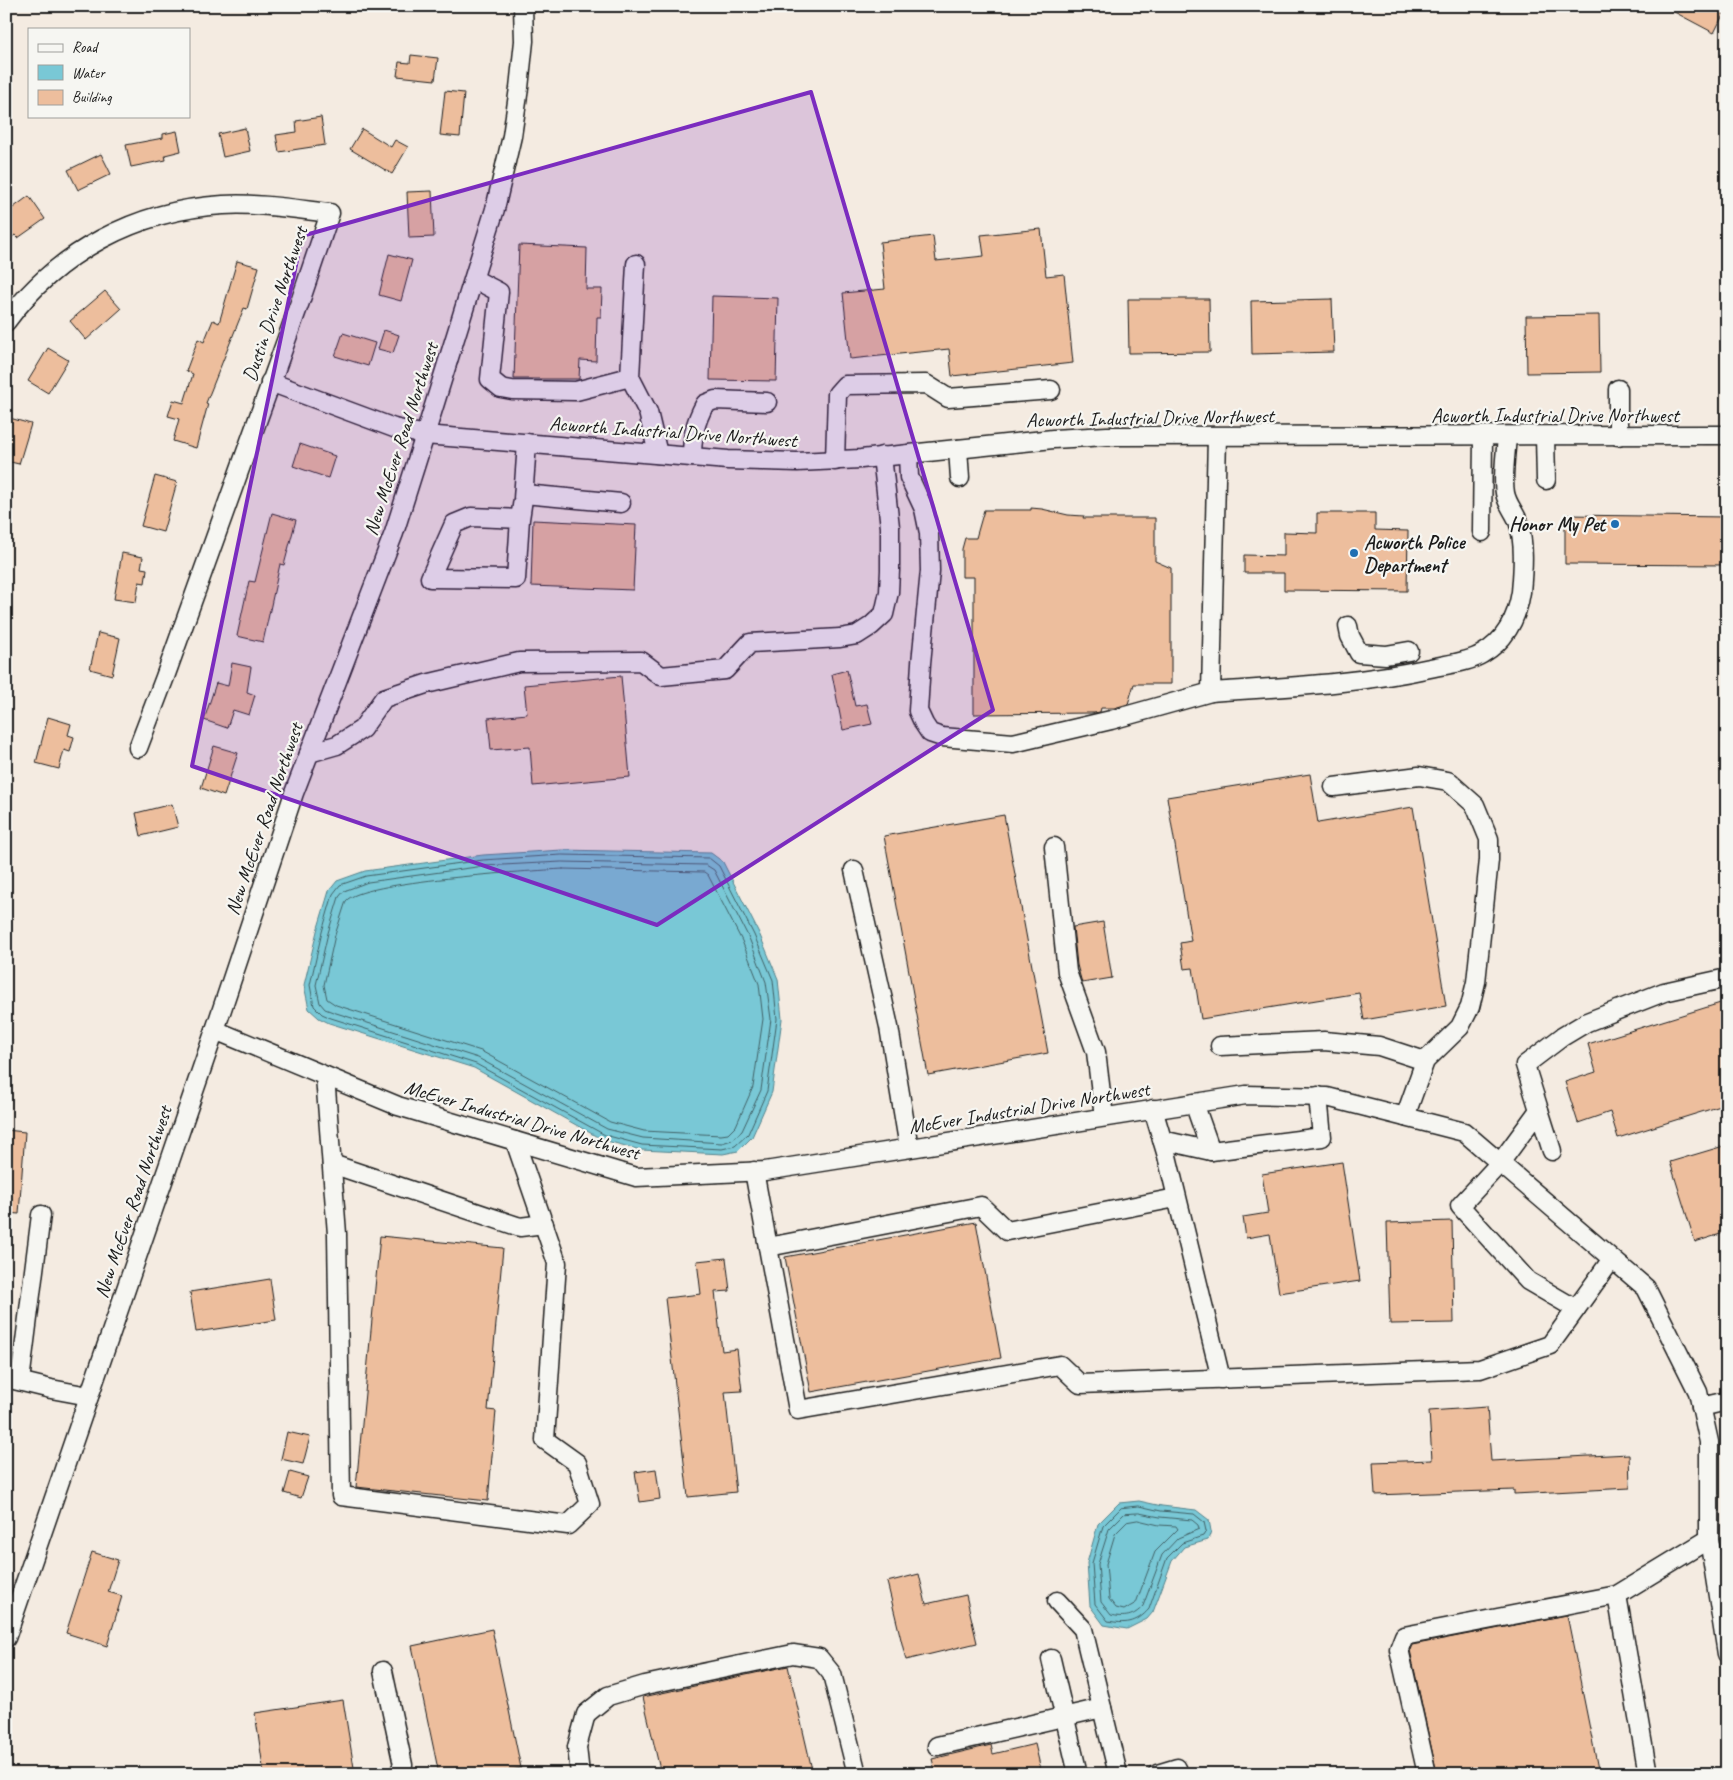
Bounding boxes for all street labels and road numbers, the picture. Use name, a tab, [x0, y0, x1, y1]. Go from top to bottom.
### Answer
street label: Dustin Drive Northwest	[237, 221, 314, 385]
street label: New McEver Road Northwest	[358, 337, 445, 538]
street label: Acworth Industrial Drive Northwest	[1026, 403, 1276, 433]
street label: Acworth Industrial Drive Northwest	[1431, 403, 1681, 428]
street label: Acworth Industrial Drive Northwest	[549, 411, 800, 453]
street label: New McEver Road Northwest	[219, 718, 309, 918]
street label: McEver Industrial Drive Northwest	[402, 1074, 645, 1166]
street label: McEver Industrial Drive Northwest	[907, 1076, 1153, 1139]
street label: New McEver Road Northwest	[88, 1101, 178, 1301]

